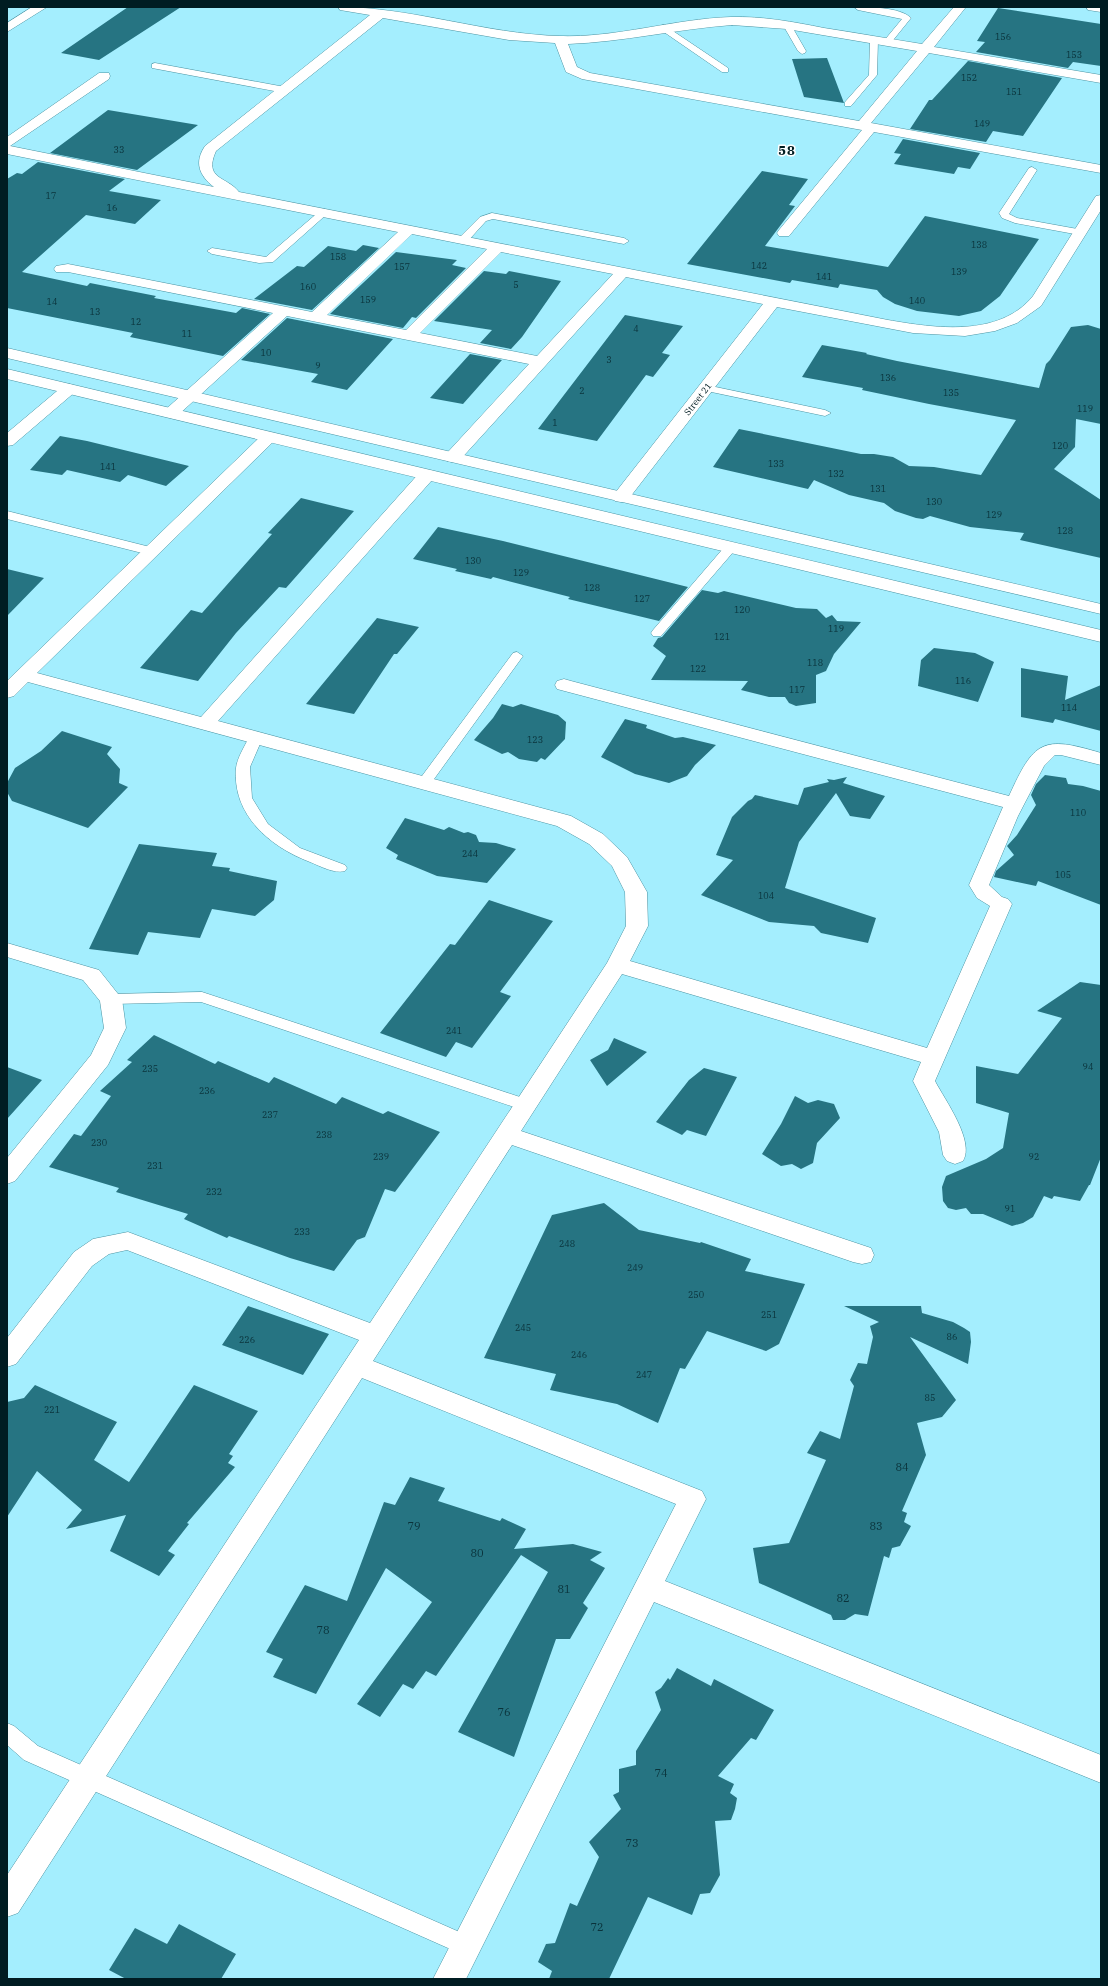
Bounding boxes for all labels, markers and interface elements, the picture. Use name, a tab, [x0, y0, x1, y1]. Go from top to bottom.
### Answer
house number: 156	[995, 31, 1011, 42]
house number: 153	[1066, 49, 1082, 60]
house number: 152	[961, 72, 977, 83]
house number: 151	[1006, 86, 1022, 97]
house number: 149	[974, 118, 990, 129]
district label: 58	[778, 142, 796, 159]
house number: 33	[114, 144, 124, 155]
house number: 17	[46, 190, 56, 201]
house number: 16	[107, 202, 117, 213]
house number: 138	[971, 239, 987, 250]
house number: 158	[330, 251, 346, 262]
house number: 142	[751, 260, 767, 271]
house number: 157	[394, 261, 410, 272]
house number: 139	[951, 266, 967, 277]
house number: 141	[816, 271, 832, 282]
house number: 5	[513, 279, 519, 290]
house number: 160	[300, 281, 316, 292]
house number: 159	[360, 294, 376, 305]
house number: 140	[909, 295, 925, 306]
house number: 14	[47, 296, 57, 307]
house number: 13	[90, 306, 100, 317]
house number: 12	[131, 316, 141, 327]
house number: 4	[633, 323, 639, 334]
house number: 11	[182, 328, 192, 339]
house number: 10	[261, 347, 271, 358]
house number: 3	[606, 354, 612, 365]
house number: 9	[315, 360, 321, 371]
house number: 136	[880, 372, 896, 383]
street label: Street 21	[682, 380, 714, 417]
house number: 2	[579, 385, 585, 396]
house number: 135	[943, 387, 959, 398]
house number: 119	[1077, 403, 1093, 414]
house number: 1	[552, 417, 558, 428]
house number: 120	[1052, 440, 1068, 451]
house number: 133	[768, 458, 784, 469]
house number: 141	[100, 461, 116, 472]
house number: 132	[828, 468, 844, 479]
house number: 131	[870, 483, 886, 494]
house number: 130	[926, 496, 942, 507]
house number: 129	[986, 509, 1002, 520]
house number: 128	[1057, 525, 1073, 536]
house number: 130	[465, 555, 481, 566]
house number: 129	[513, 567, 529, 578]
house number: 128	[584, 582, 600, 593]
house number: 127	[634, 593, 650, 604]
house number: 120	[734, 604, 750, 615]
house number: 119	[828, 623, 844, 634]
house number: 121	[714, 631, 730, 642]
house number: 118	[807, 657, 823, 668]
house number: 122	[690, 663, 706, 674]
house number: 116	[955, 675, 971, 686]
house number: 117	[789, 684, 805, 695]
house number: 114	[1061, 702, 1077, 713]
house number: 123	[527, 734, 543, 745]
house number: 110	[1070, 807, 1086, 818]
house number: 244	[462, 848, 478, 859]
house number: 105	[1055, 869, 1071, 880]
house number: 104	[758, 890, 774, 901]
house number: 241	[446, 1025, 462, 1036]
house number: 94	[1083, 1061, 1093, 1072]
house number: 235	[142, 1063, 158, 1074]
house number: 236	[199, 1085, 215, 1096]
house number: 237	[262, 1109, 278, 1120]
house number: 238	[316, 1129, 332, 1140]
house number: 230	[91, 1137, 107, 1148]
house number: 239	[373, 1151, 389, 1162]
house number: 92	[1029, 1151, 1039, 1162]
house number: 231	[147, 1160, 163, 1171]
house number: 232	[206, 1186, 222, 1197]
house number: 91	[1005, 1203, 1015, 1214]
house number: 233	[294, 1226, 310, 1237]
house number: 248	[559, 1238, 575, 1249]
house number: 249	[627, 1262, 643, 1273]
house number: 250	[688, 1289, 704, 1300]
house number: 251	[761, 1309, 777, 1320]
house number: 245	[515, 1322, 531, 1333]
house number: 86	[947, 1331, 957, 1342]
house number: 226	[239, 1334, 255, 1345]
house number: 246	[571, 1349, 587, 1360]
house number: 247	[636, 1369, 652, 1380]
house number: 85	[925, 1392, 935, 1403]
house number: 221	[44, 1404, 60, 1415]
house number: 84	[895, 1460, 909, 1474]
house number: 79	[407, 1519, 421, 1533]
house number: 83	[869, 1519, 883, 1533]
house number: 80	[470, 1546, 484, 1560]
house number: 81	[557, 1582, 571, 1596]
house number: 82	[836, 1591, 850, 1605]
house number: 78	[316, 1623, 330, 1637]
house number: 76	[497, 1705, 511, 1719]
house number: 74	[654, 1766, 668, 1780]
house number: 73	[625, 1836, 639, 1850]
house number: 72	[590, 1920, 604, 1934]

